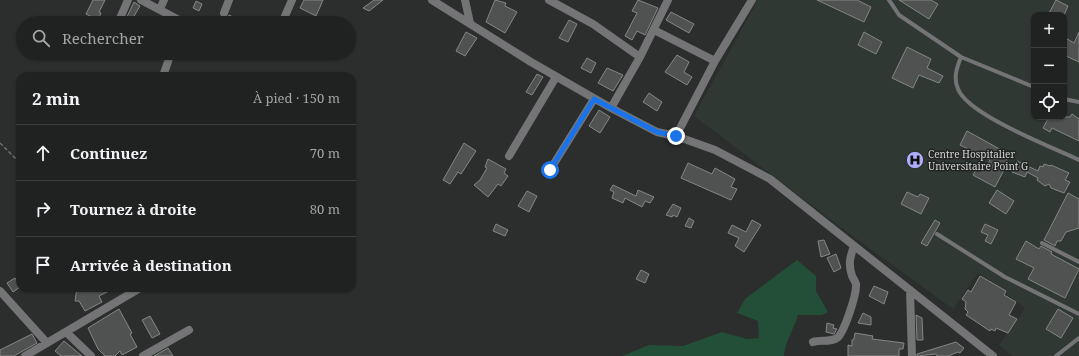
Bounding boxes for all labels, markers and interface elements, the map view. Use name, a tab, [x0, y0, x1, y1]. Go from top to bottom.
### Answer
map controls	[1031, 12, 1067, 120]
button: +	[1031, 12, 1067, 48]
search box	[16, 16, 356, 60]
icon: search	[30, 27, 52, 49]
text: Rechercher	[62, 28, 144, 48]
button: −	[1031, 48, 1067, 84]
button: locate	[1031, 84, 1067, 120]
text: 2 min	[32, 87, 80, 110]
text: À pied · 150 m	[253, 89, 340, 107]
route end	[667, 127, 685, 145]
icon: ahead	[32, 142, 54, 164]
text: Continuez	[70, 143, 147, 163]
text: 70 m	[310, 144, 340, 162]
place label: Centre Hospitalier Universitaire Point G	[928, 147, 1028, 173]
hospital icon: Centre Hospitalier Universitaire Point G	[905, 150, 925, 170]
route start	[541, 161, 559, 179]
icon: right	[32, 198, 54, 220]
text: Tournez à droite	[70, 199, 196, 219]
text: 80 m	[310, 200, 340, 218]
icon: arrive	[32, 254, 54, 276]
text: Arrivée à destination	[70, 255, 232, 275]

